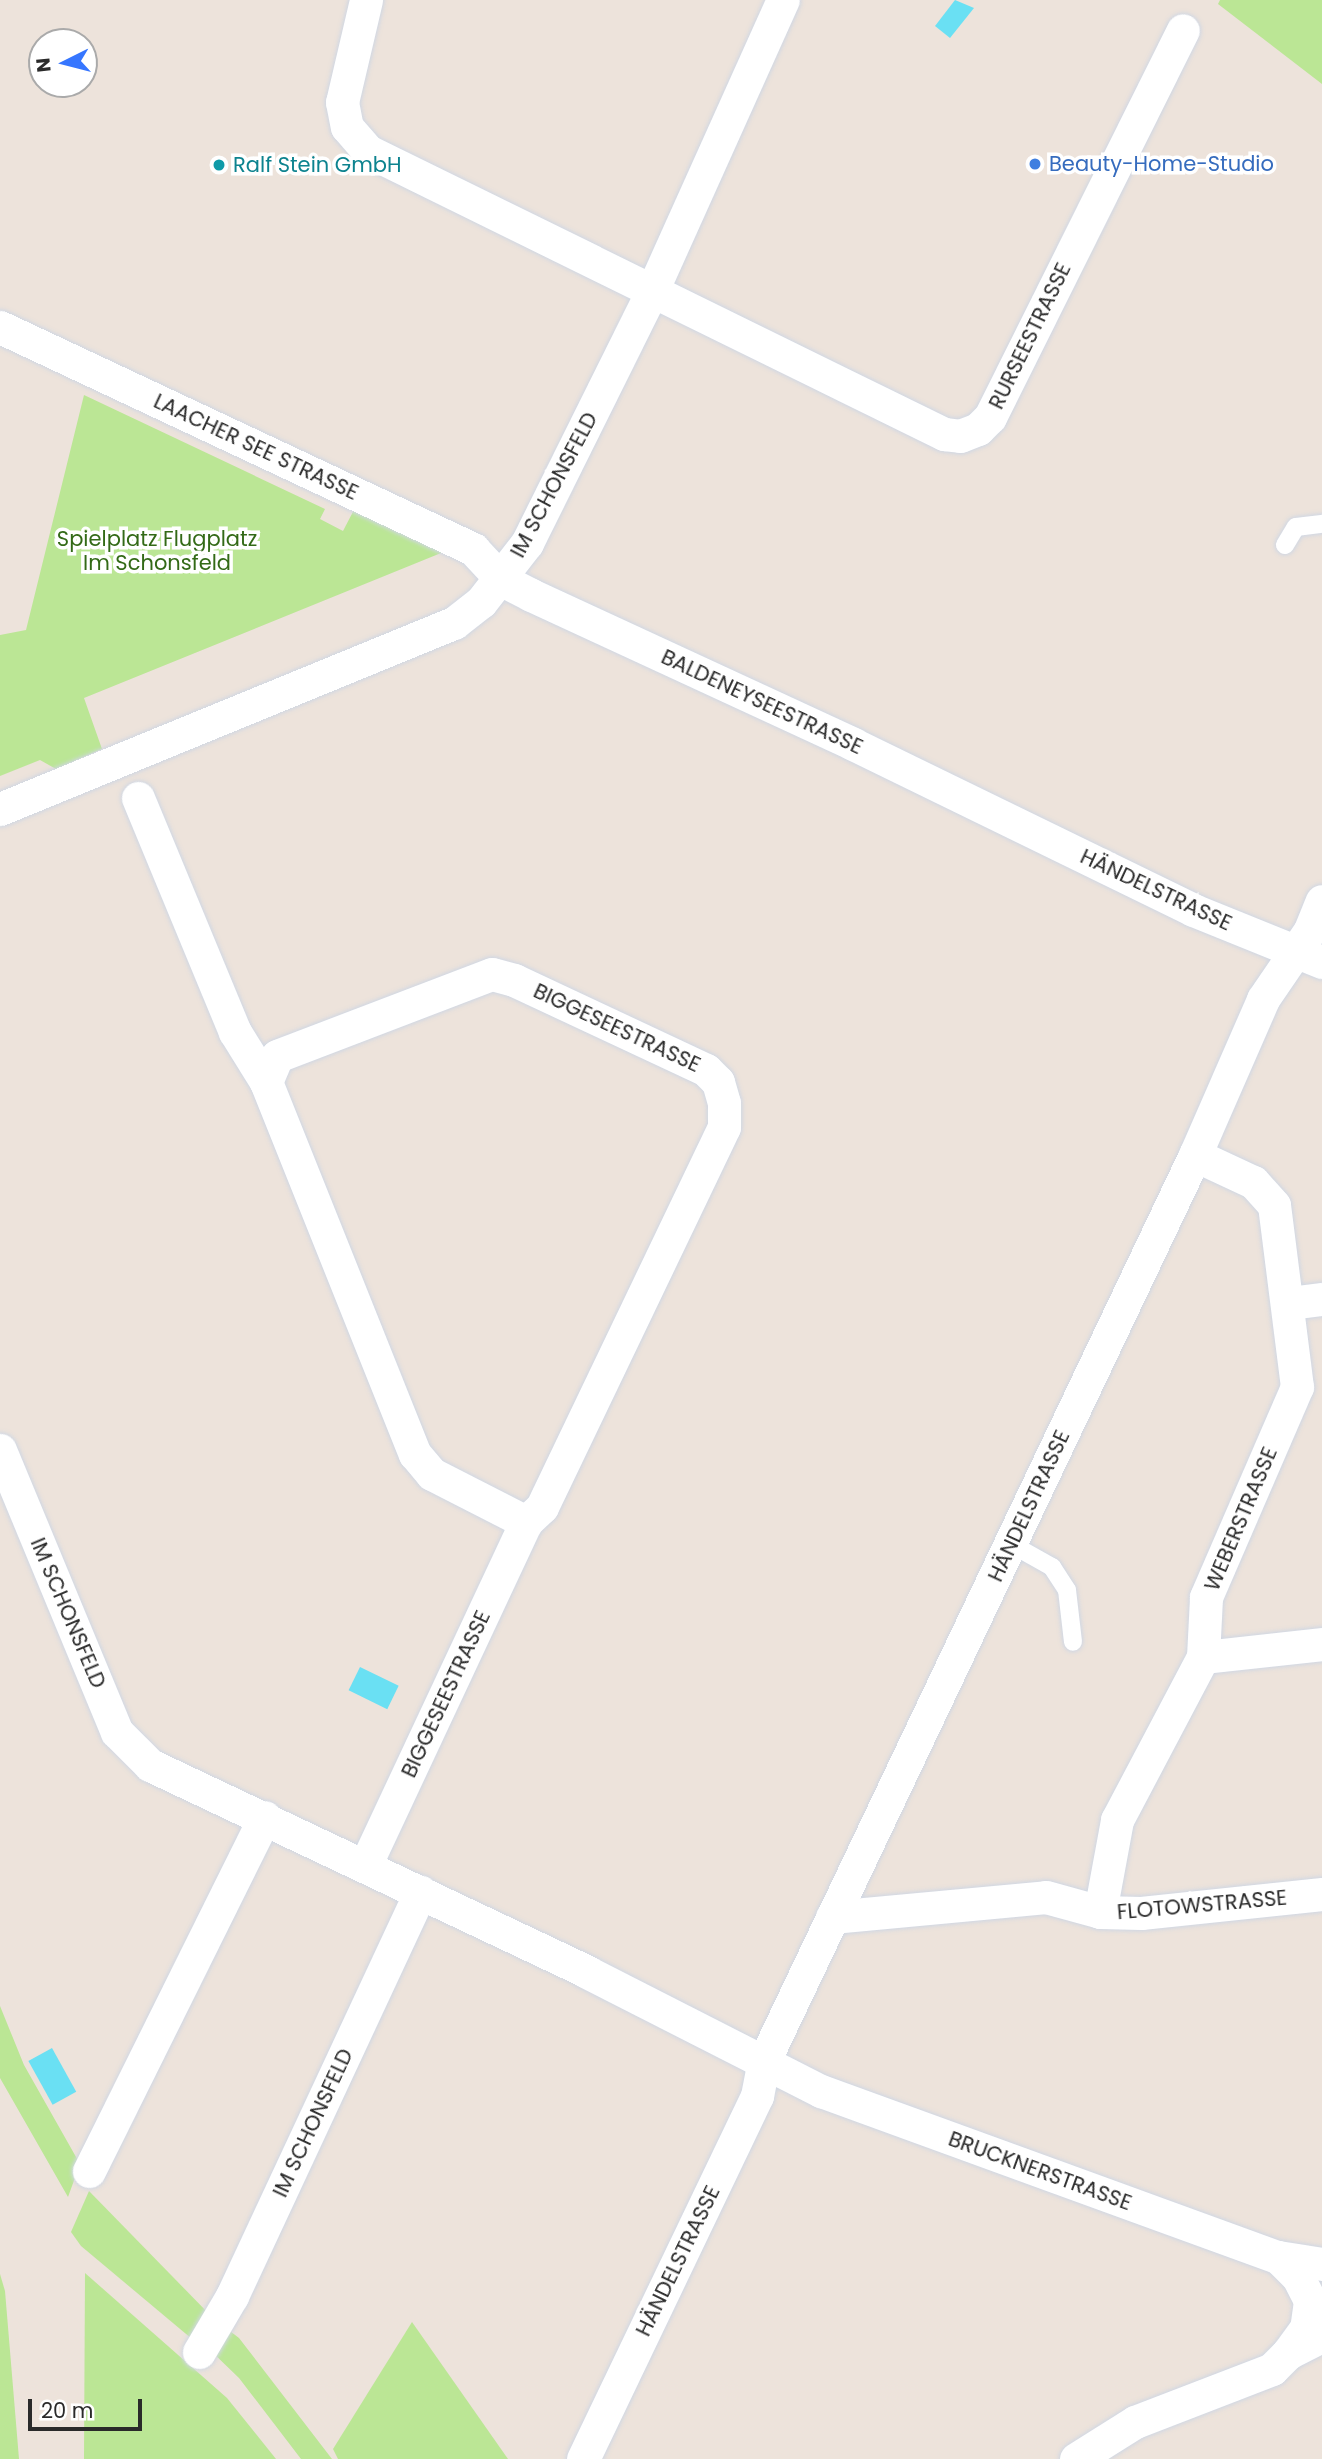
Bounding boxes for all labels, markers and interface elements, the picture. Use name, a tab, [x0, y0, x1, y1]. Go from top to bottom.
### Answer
north arrow	[28, 28, 98, 98]
text: N	[29, 57, 58, 74]
place label: Beauty-Home-Studio	[1049, 151, 1274, 177]
place label: Ralf Stein GmbH	[233, 152, 402, 178]
marker: Beauty-Home-Studio	[1027, 156, 1043, 172]
marker: Ralf Stein GmbH	[211, 157, 227, 173]
street label: RURSEESTRASSE	[984, 259, 1076, 413]
street label: LAACHER SEE STRASSE	[150, 389, 362, 505]
street label: IM SCHONSFELD	[505, 408, 603, 562]
park label: Spielplatz Flugplatz Im Schonsfeld	[57, 526, 257, 576]
street label: BALDENEYSEESTRASSE	[657, 644, 867, 760]
street label: HÄNDELSTRASSE	[1076, 844, 1236, 936]
street label: BIGGESEESTRASSE	[529, 978, 705, 1078]
street label: HÄNDELSTRASSE	[983, 1426, 1075, 1586]
street label: WEBERSTRASSE	[1199, 1443, 1283, 1595]
street label: IM SCHONSFELD	[25, 1534, 111, 1692]
street label: BIGGESEESTRASSE	[396, 1606, 496, 1782]
street label: FLOTOWSTRASSE	[1116, 1885, 1288, 1925]
street label: IM SCHONSFELD	[268, 2045, 358, 2201]
street label: BRUCKNERSTRASSE	[945, 2126, 1135, 2216]
street label: HÄNDELSTRASSE	[631, 2182, 725, 2340]
scale bar	[32, 2386, 145, 2430]
text: 20 m	[41, 2396, 94, 2425]

